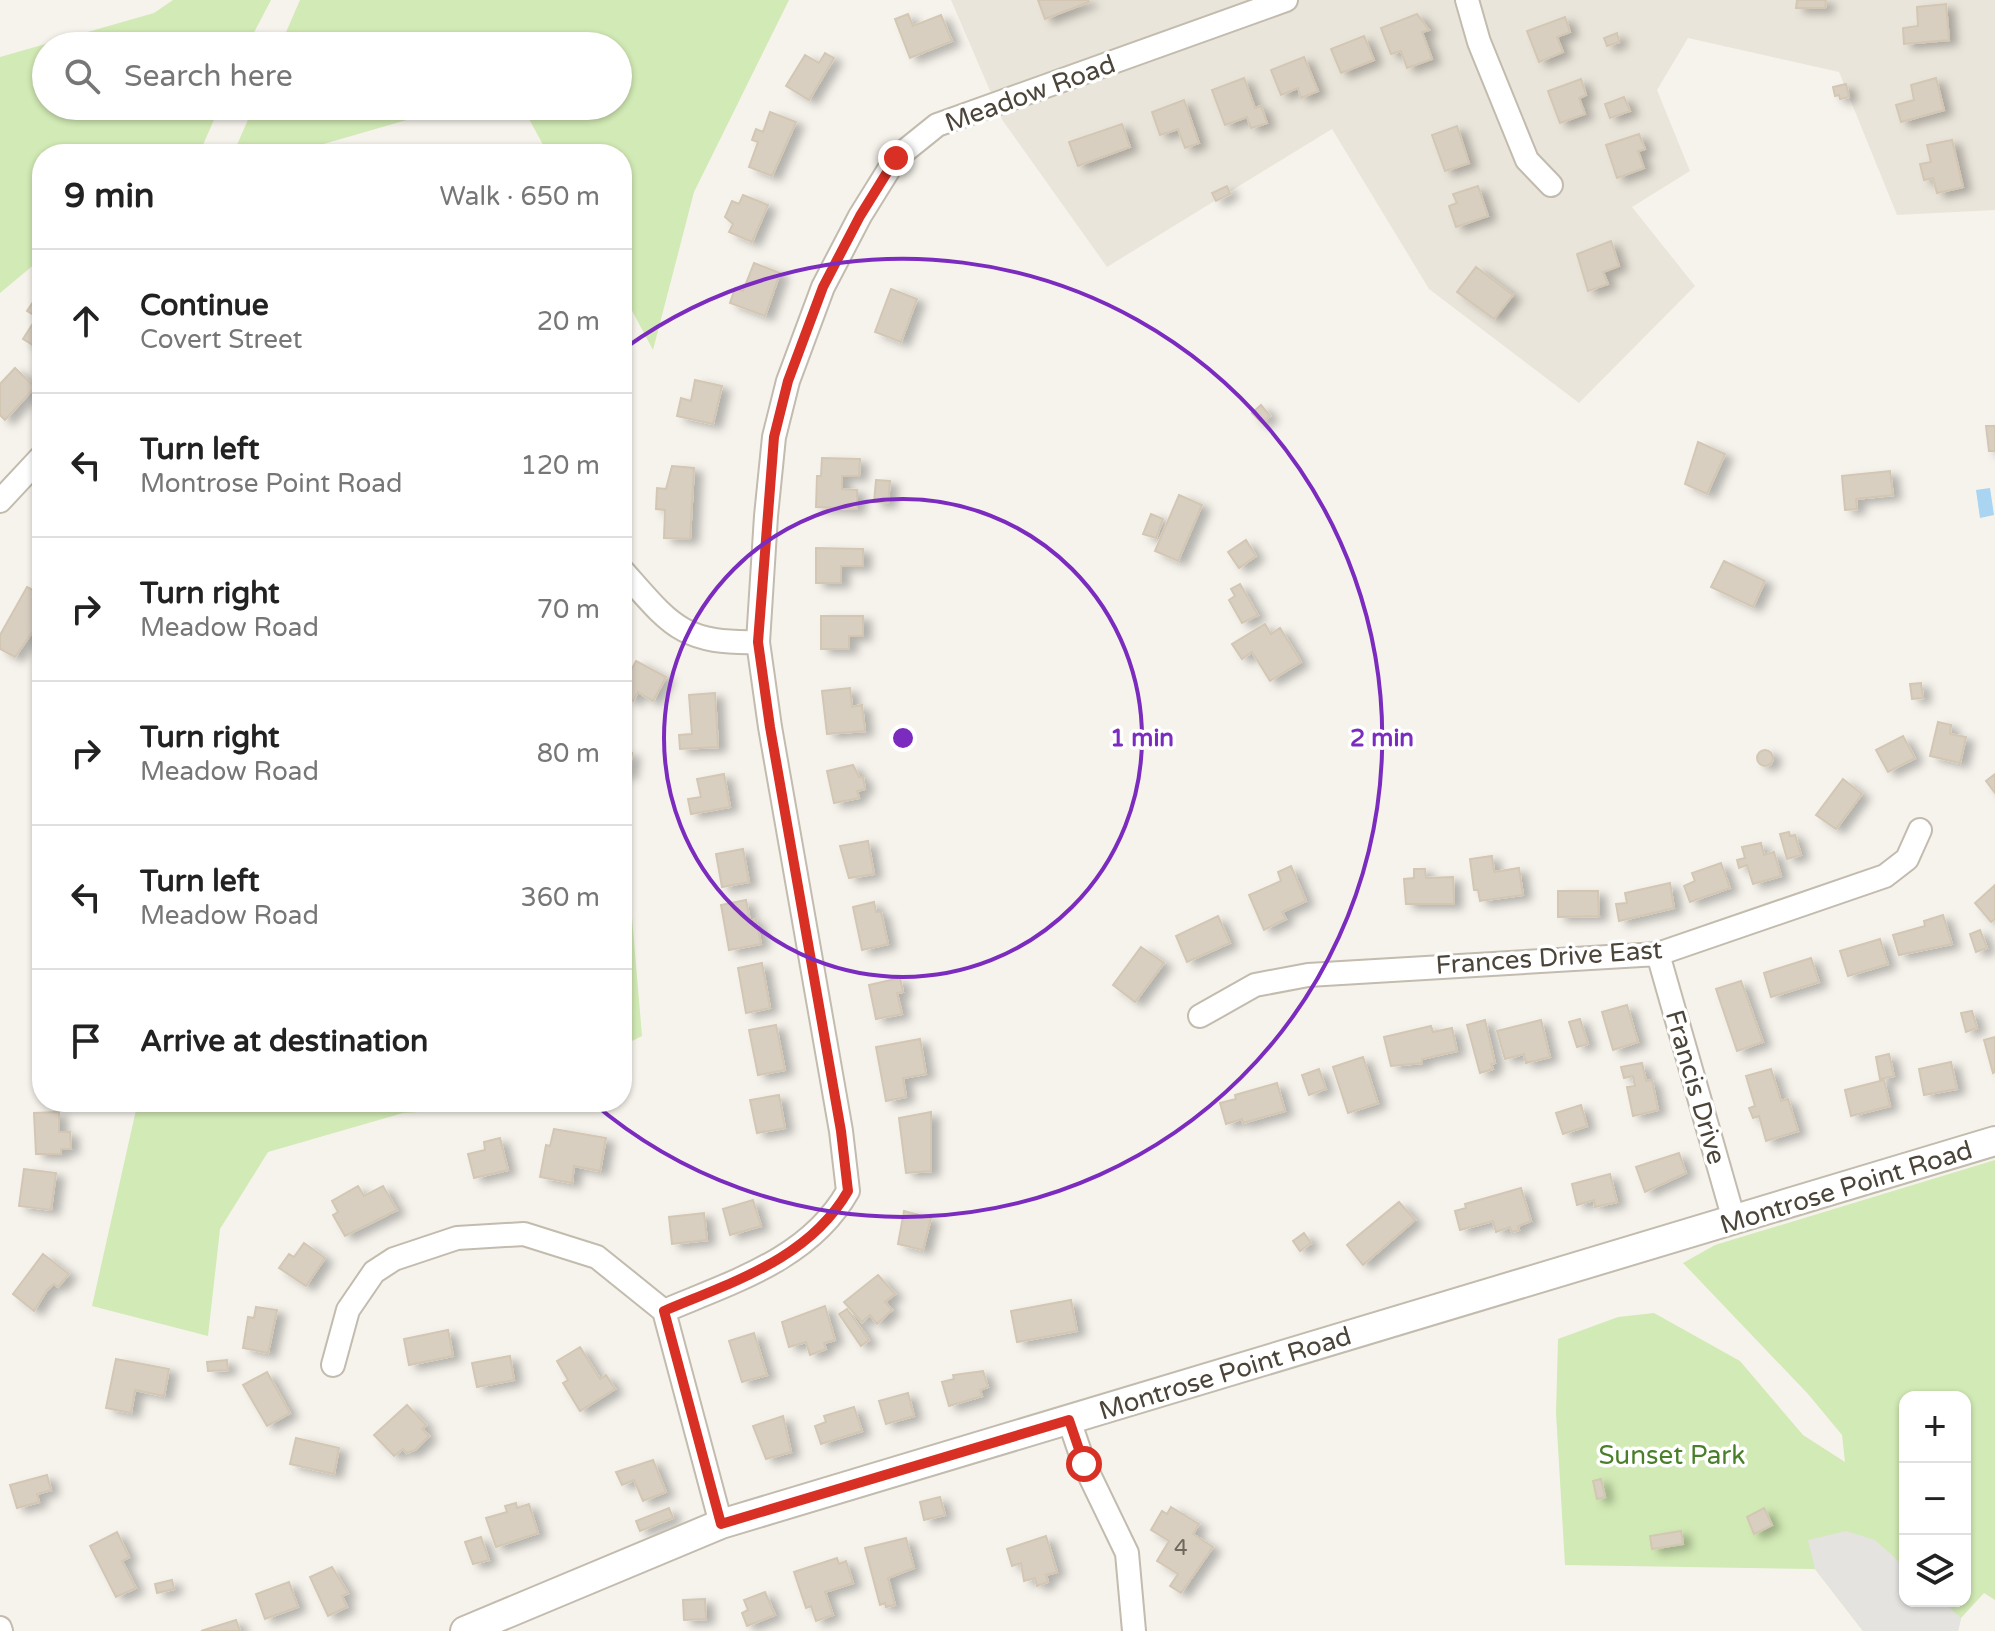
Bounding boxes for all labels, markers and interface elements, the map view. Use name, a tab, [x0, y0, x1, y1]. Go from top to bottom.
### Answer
search box	[32, 32, 632, 120]
street label: Meadow Road	[941, 48, 1119, 139]
icon: search	[60, 54, 104, 98]
text: Search here	[124, 58, 293, 95]
route end	[878, 140, 914, 176]
text: 9 min	[64, 176, 155, 217]
text: Walk · 650 m	[440, 181, 600, 212]
text: Continue	[140, 287, 269, 324]
icon: ahead	[64, 299, 108, 343]
text: 20 m	[537, 306, 600, 337]
text: Covert Street	[140, 324, 303, 355]
text: Turn left	[140, 431, 259, 468]
icon: left	[64, 443, 108, 487]
text: 120 m	[520, 450, 600, 481]
text: Montrose Point Road	[140, 468, 402, 499]
text: Turn right	[140, 575, 280, 612]
icon: right	[64, 587, 108, 631]
text: 70 m	[537, 594, 600, 625]
text: Meadow Road	[140, 612, 319, 643]
text: Turn right	[140, 719, 280, 756]
centre of rings	[889, 724, 917, 752]
text: 1 min	[1110, 724, 1174, 753]
text: 2 min	[1350, 724, 1414, 753]
icon: right	[64, 731, 108, 775]
text: 80 m	[537, 738, 600, 769]
text: Meadow Road	[140, 756, 319, 787]
text: Turn left	[140, 863, 259, 900]
icon: left	[64, 875, 108, 919]
text: 360 m	[520, 882, 600, 913]
text: Meadow Road	[140, 900, 319, 931]
street label: Frances Drive East	[1435, 934, 1664, 981]
street label: Francis Drive	[1659, 1006, 1732, 1168]
icon: arrive	[64, 1019, 108, 1063]
text: Arrive at destination	[140, 1023, 428, 1060]
street label: Montrose Point Road	[1716, 1134, 1976, 1241]
street label: Montrose Point Road	[1095, 1320, 1355, 1427]
map controls	[1899, 1391, 1971, 1607]
button: +	[1899, 1391, 1971, 1463]
park label: Sunset Park	[1599, 1440, 1745, 1471]
route start	[1066, 1446, 1102, 1482]
button: −	[1899, 1463, 1971, 1535]
house number: 4	[1174, 1535, 1188, 1561]
button: layers	[1899, 1535, 1971, 1607]

